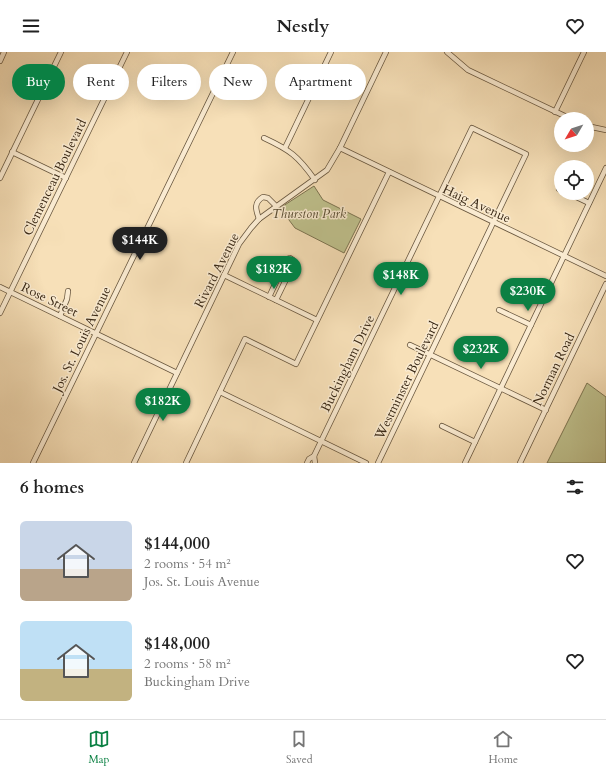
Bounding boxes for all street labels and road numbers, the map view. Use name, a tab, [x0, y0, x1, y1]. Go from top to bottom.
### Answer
street label: Clemenceau Boulevard	[19, 116, 91, 239]
street label: Haig Avenue	[440, 180, 514, 228]
street label: Rivard Avenue	[190, 230, 244, 311]
street label: Rose Street	[18, 278, 81, 321]
street label: Jos. St. Louis Avenue	[48, 283, 115, 397]
street label: Buckingham Drive	[317, 312, 379, 415]
street label: Westminster Boulevard	[370, 318, 443, 443]
street label: Norman Road	[529, 330, 579, 409]

